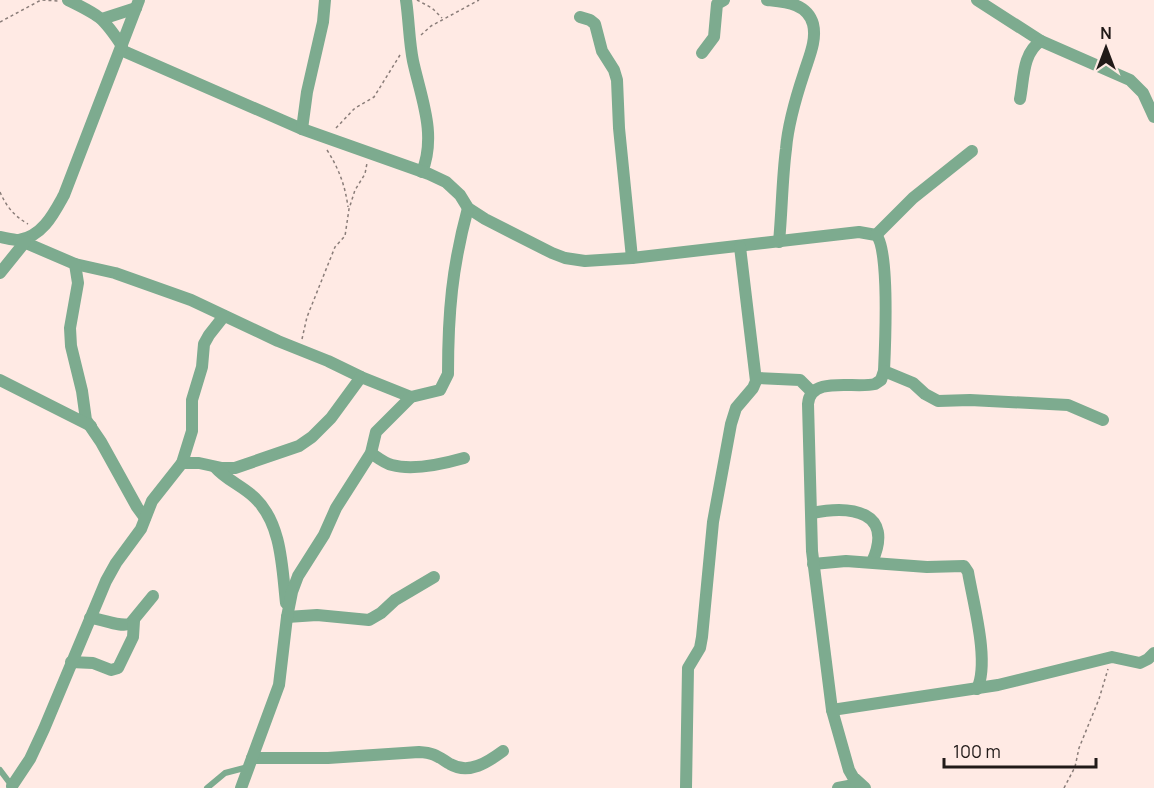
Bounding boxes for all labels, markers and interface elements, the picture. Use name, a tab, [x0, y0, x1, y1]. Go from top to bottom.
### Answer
north arrow	[1076, 18, 1136, 78]
text: N	[1100, 22, 1112, 44]
scale bar	[944, 731, 1096, 769]
text: 100 m	[953, 739, 1001, 763]

